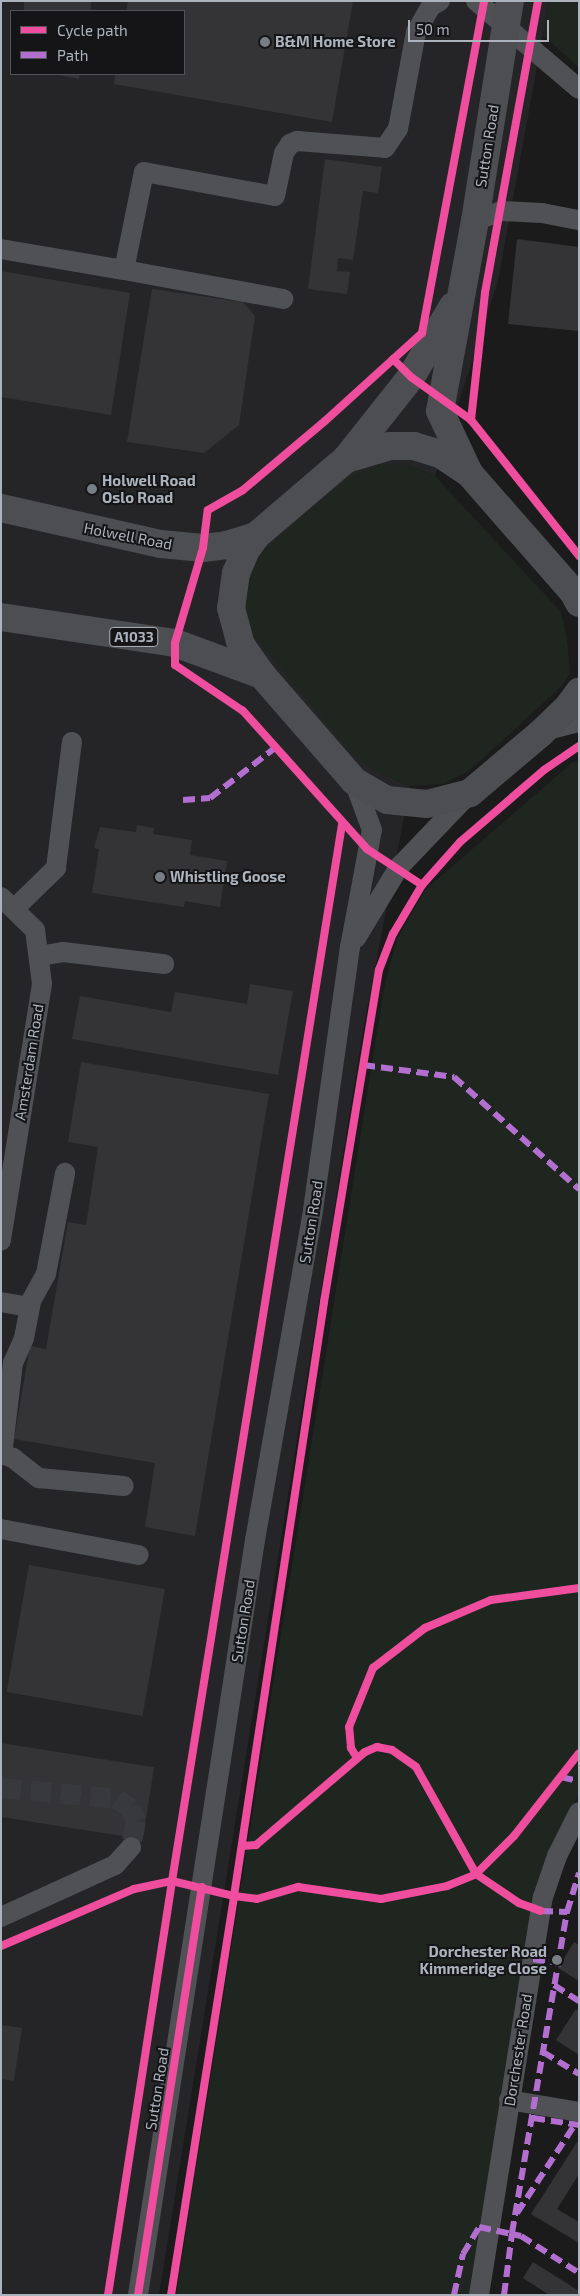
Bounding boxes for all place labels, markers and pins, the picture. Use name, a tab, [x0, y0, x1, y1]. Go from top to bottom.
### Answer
place label: B&M Home Store	[275, 33, 396, 51]
marker: B&M Home Store	[259, 36, 271, 48]
place label: Holwell Road Oslo Road	[102, 471, 196, 506]
marker: Holwell Road Oslo Road	[86, 483, 98, 495]
place label: Whistling Goose	[170, 868, 286, 886]
marker: Whistling Goose	[154, 871, 166, 883]
place label: Dorchester Road Kimmeridge Close	[420, 1942, 547, 1977]
marker: Dorchester Road Kimmeridge Close	[551, 1954, 563, 1966]

